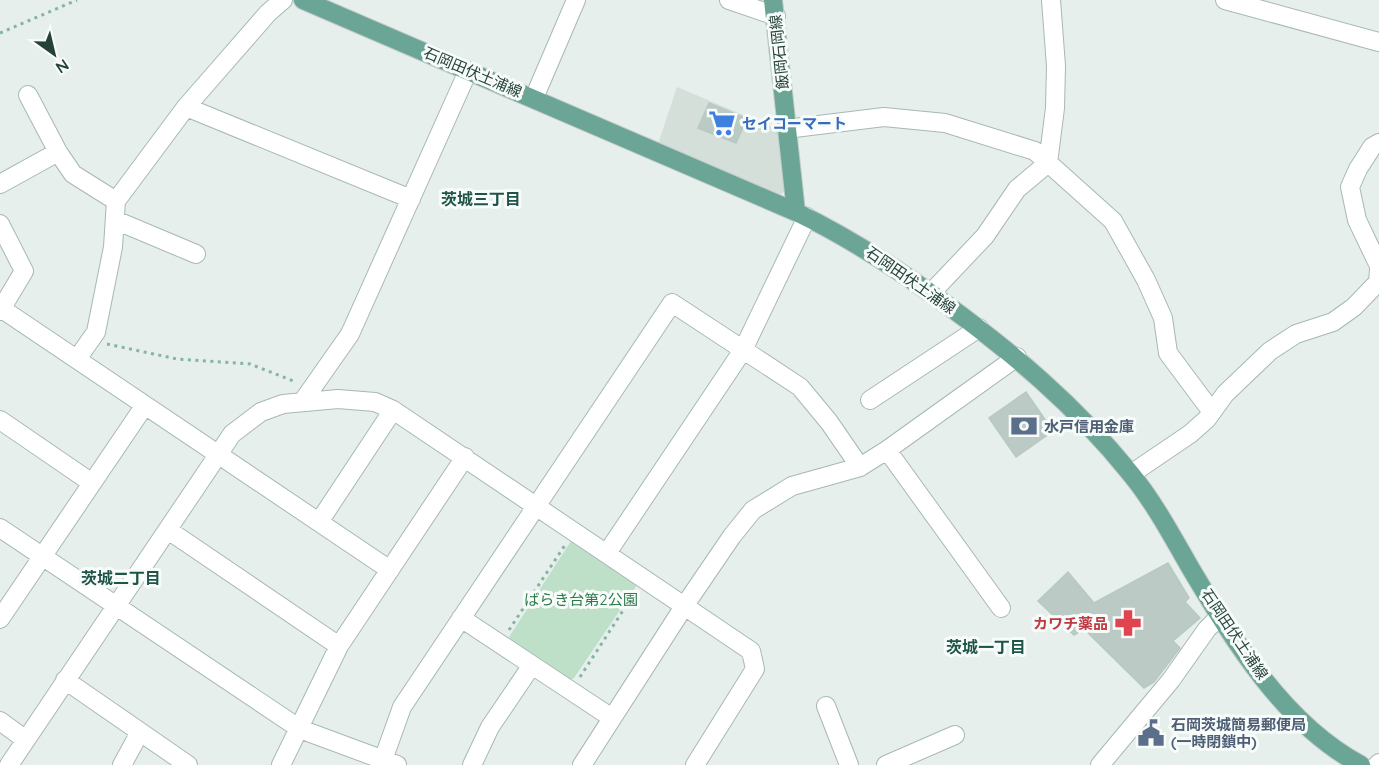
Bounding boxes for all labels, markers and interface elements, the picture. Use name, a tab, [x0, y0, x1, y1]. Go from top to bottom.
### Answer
street label: 飯岡石岡線	[766, 14, 792, 90]
north arrow	[24, 24, 84, 84]
street label: 石岡田伏土浦線	[421, 43, 525, 101]
text: N	[52, 55, 73, 78]
supermarket icon: セイコーマート	[707, 108, 737, 138]
place label: セイコーマート	[742, 114, 847, 133]
district label: 茨城三丁目	[441, 189, 521, 209]
street label: 石岡田伏土浦線	[863, 242, 959, 318]
bank icon: 水戸信用金庫	[1009, 411, 1039, 441]
place label: 水戸信用金庫	[1044, 417, 1134, 436]
district label: 茨城二丁目	[81, 568, 161, 588]
street label: 石岡田伏土浦線	[1198, 585, 1272, 683]
park label: ばらき台第2公園	[524, 590, 638, 609]
pharmacy icon: カワチ薬品	[1113, 608, 1143, 638]
place label: カワチ薬品	[1033, 614, 1108, 633]
district label: 茨城一丁目	[946, 637, 1026, 657]
place label: 石岡茨城簡易郵便局 (一時閉鎖中)	[1171, 715, 1306, 751]
public building icon: 石岡茨城簡易郵便局 (一時閉鎖中)	[1136, 718, 1166, 748]

